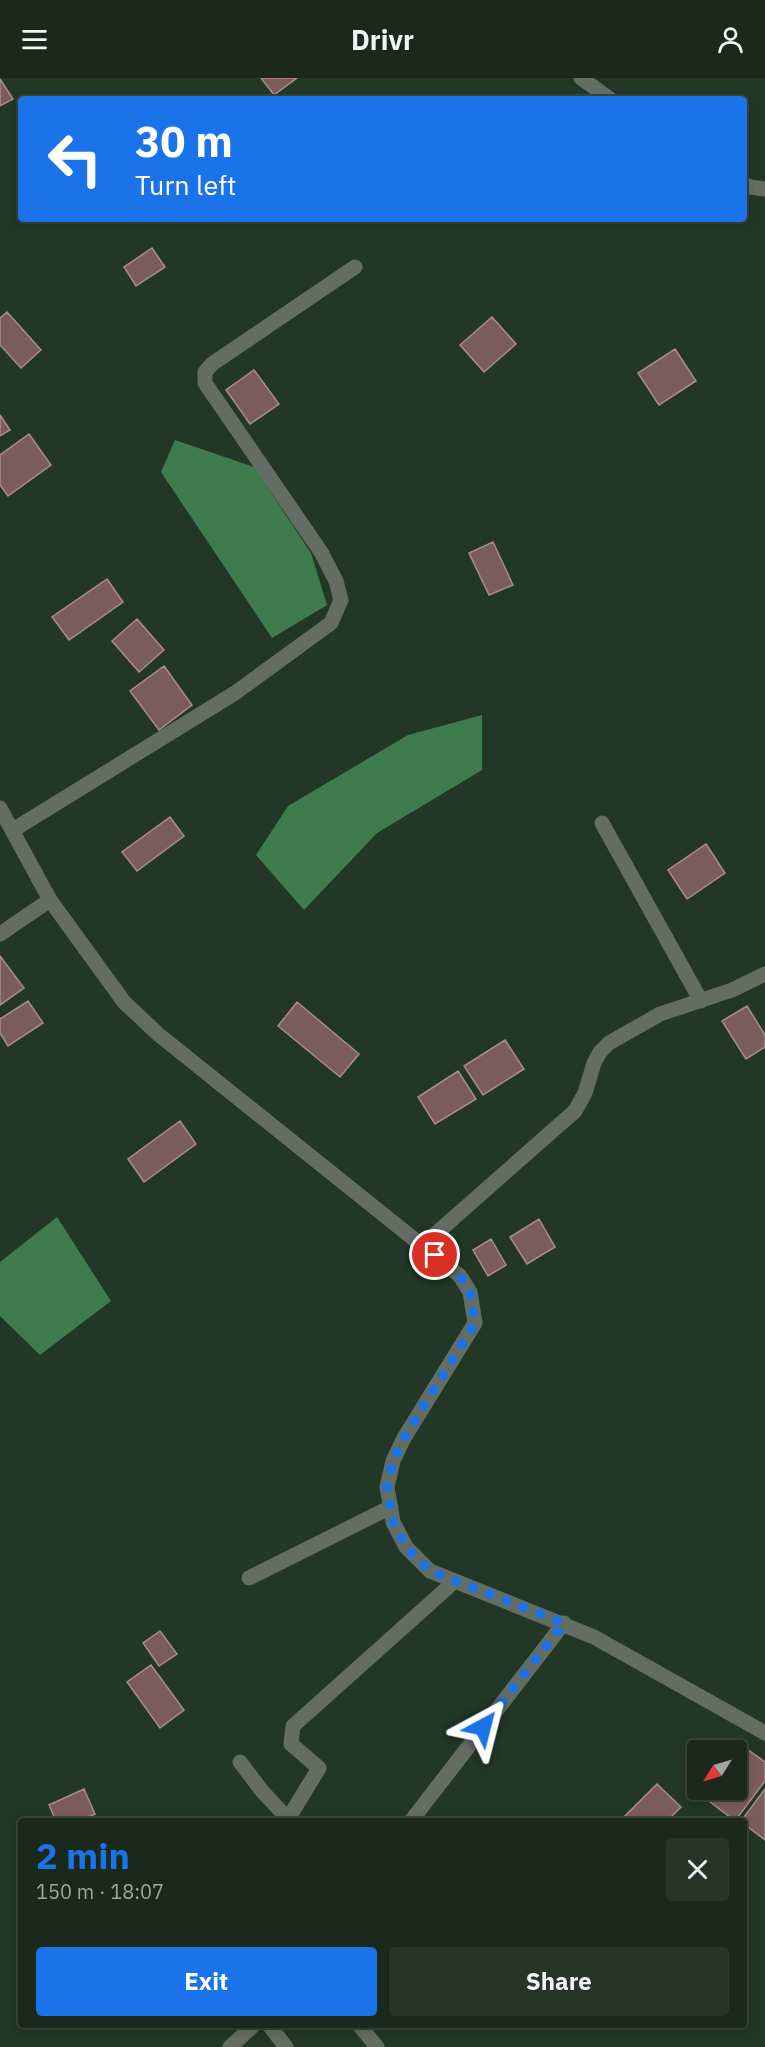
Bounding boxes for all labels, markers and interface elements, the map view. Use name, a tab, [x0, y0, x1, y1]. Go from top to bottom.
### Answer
text: Drivr	[351, 22, 414, 57]
icon: menu	[18, 23, 51, 56]
icon: person	[714, 23, 747, 56]
text: 30 m	[135, 114, 233, 169]
icon: left	[36, 120, 114, 198]
text: Turn left	[135, 167, 236, 202]
pin	[409, 1229, 460, 1280]
icon: arrive	[418, 1238, 451, 1271]
position arrow	[451, 1695, 515, 1759]
north arrow	[687, 1740, 747, 1800]
map controls	[687, 1740, 747, 1800]
text: 2 min	[36, 1832, 130, 1879]
button: close	[666, 1838, 729, 1901]
text: 150 m · 18:07	[36, 1878, 164, 1905]
button: Exit	[36, 1947, 377, 2016]
button: Share	[389, 1947, 729, 2016]

